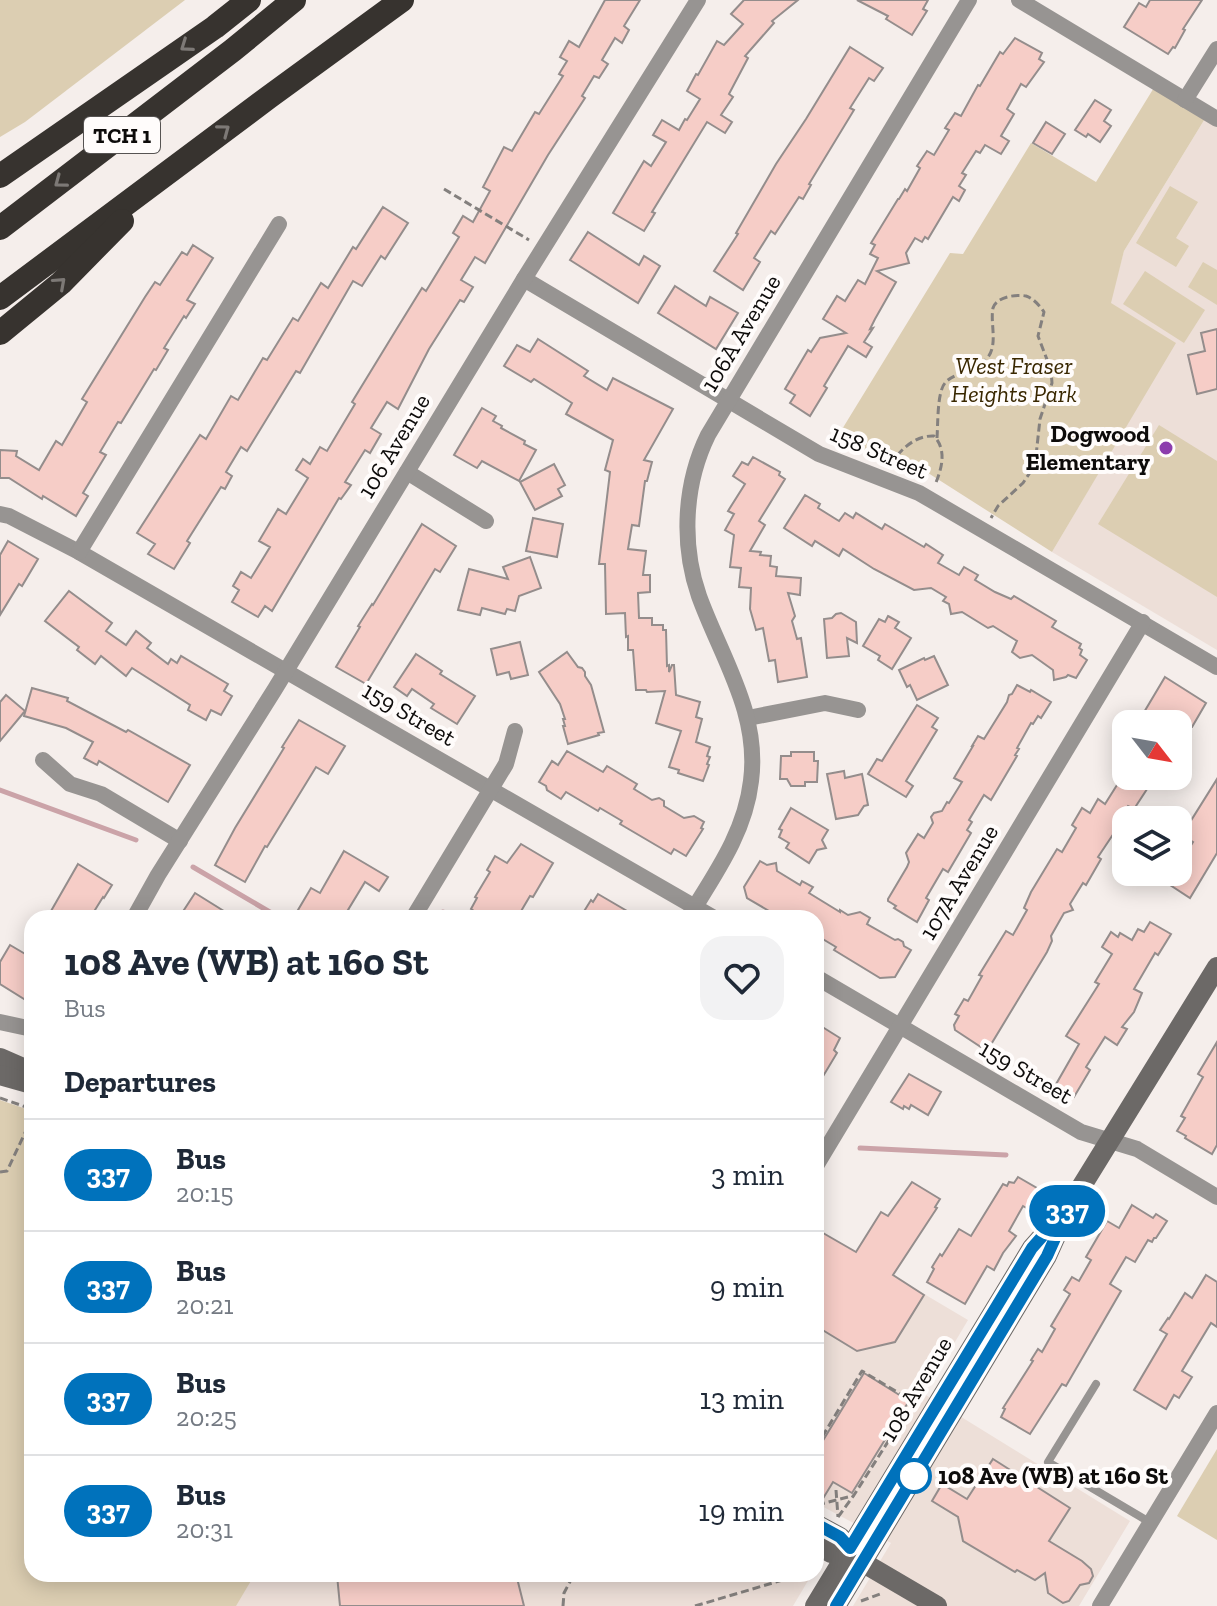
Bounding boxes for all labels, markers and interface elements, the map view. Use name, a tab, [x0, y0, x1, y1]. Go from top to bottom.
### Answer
one-way arrow	[181, 36, 195, 51]
road number: TCH 1	[84, 117, 160, 153]
one-way arrow	[216, 125, 230, 140]
one-way arrow	[54, 173, 69, 187]
street label: 106A Avenue	[694, 269, 787, 396]
one-way arrow	[51, 277, 65, 292]
park label: West Fraser Heights Park	[951, 351, 1077, 408]
street label: 106 Avenue	[351, 388, 436, 503]
street label: 158 Street	[826, 418, 932, 485]
place label: Dogwood Elementary	[1025, 419, 1150, 476]
marker: Dogwood Elementary	[1157, 439, 1175, 457]
street label: 159 Street	[357, 675, 461, 752]
north arrow	[1112, 710, 1192, 790]
map controls	[1112, 710, 1192, 886]
button: layers	[1112, 806, 1192, 886]
street label: 107A Avenue	[913, 819, 1004, 945]
button: heart	[700, 936, 784, 1020]
text: 108 Ave (WB) at 160 St	[64, 939, 428, 985]
text: Bus	[64, 992, 106, 1024]
street label: 159 Street	[974, 1033, 1078, 1110]
text: Departures	[64, 1064, 216, 1100]
text: Bus	[176, 1141, 226, 1177]
text: 3 min	[711, 1157, 784, 1193]
text: 337	[86, 1158, 130, 1191]
text: 20:15	[176, 1177, 234, 1209]
line badge: 337	[1021, 1185, 1113, 1237]
text: 337	[1045, 1194, 1089, 1227]
text: Bus	[176, 1253, 226, 1289]
text: 9 min	[710, 1269, 784, 1305]
text: 337	[86, 1270, 130, 1303]
text: 20:21	[176, 1289, 234, 1321]
street label: 108 Avenue	[873, 1331, 958, 1446]
text: Bus	[176, 1365, 226, 1401]
text: 13 min	[699, 1381, 784, 1417]
text: 337	[86, 1382, 130, 1415]
text: 20:25	[176, 1401, 237, 1433]
marker: 108 Ave (WB) at 160 St	[897, 1459, 931, 1493]
place label: 108 Ave (WB) at 160 St	[938, 1461, 1169, 1490]
text: Bus	[176, 1477, 226, 1513]
text: 19 min	[698, 1493, 784, 1529]
text: 337	[86, 1494, 130, 1527]
text: 20:31	[176, 1513, 233, 1545]

